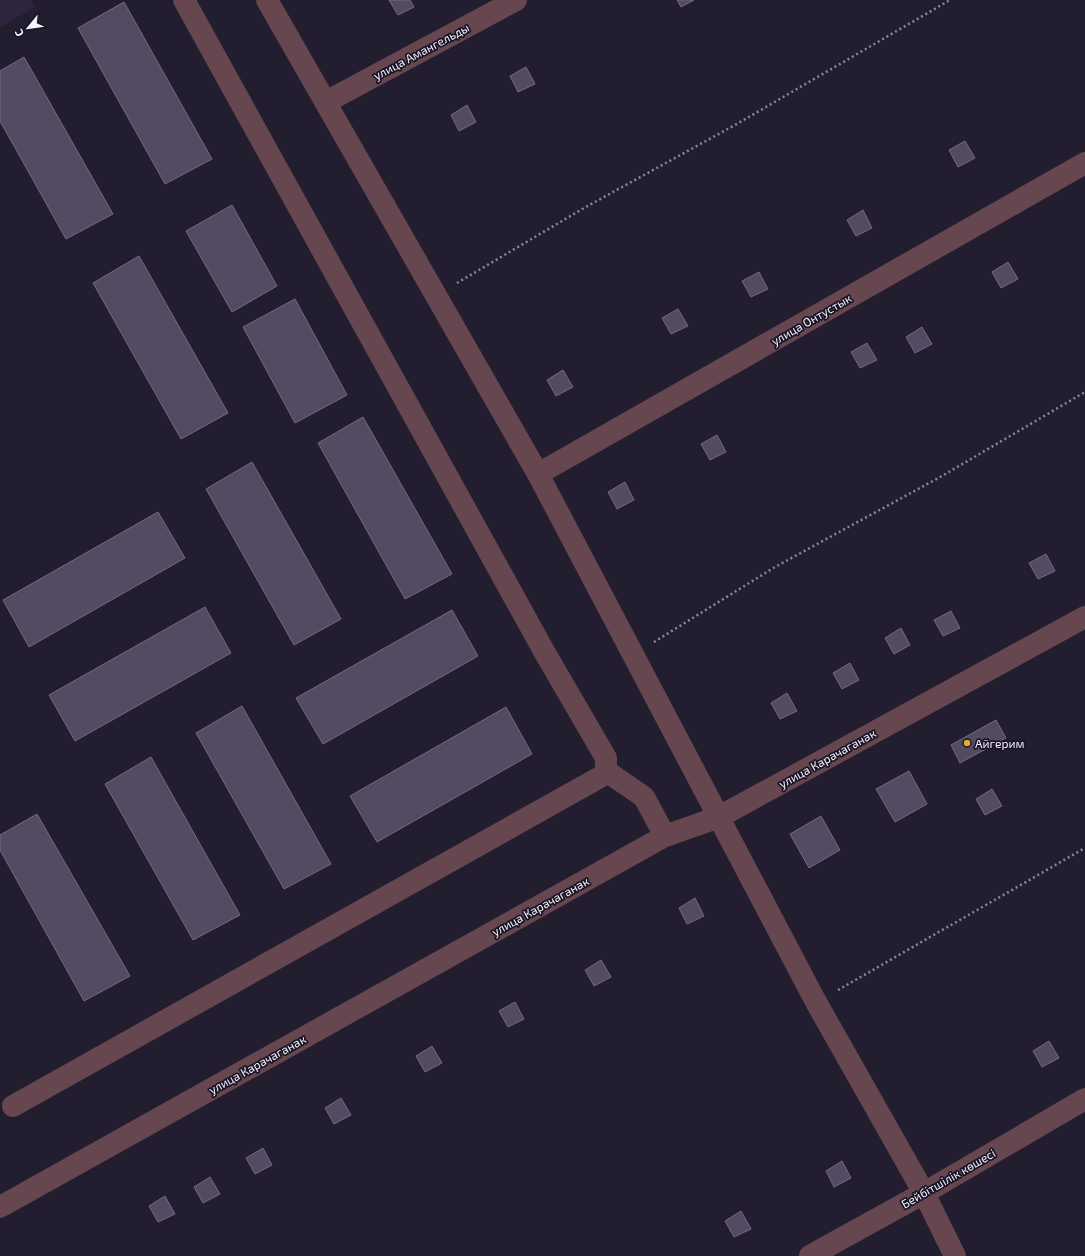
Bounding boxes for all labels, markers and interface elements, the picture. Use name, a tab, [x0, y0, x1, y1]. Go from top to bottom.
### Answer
north arrow	[8, 8, 48, 48]
street label: улица Амангельды	[371, 20, 472, 83]
text: С	[11, 27, 26, 39]
street label: улица Онтустык	[768, 290, 855, 348]
street label: улица Карачаганак	[776, 725, 879, 791]
place label: Айгерим	[975, 736, 1024, 750]
marker: Айгерим	[962, 738, 972, 748]
street label: улица Карачаганак	[489, 873, 592, 939]
street label: улица Карачаганак	[206, 1031, 309, 1097]
street label: Бейбітшілік көшесі	[898, 1145, 998, 1211]

